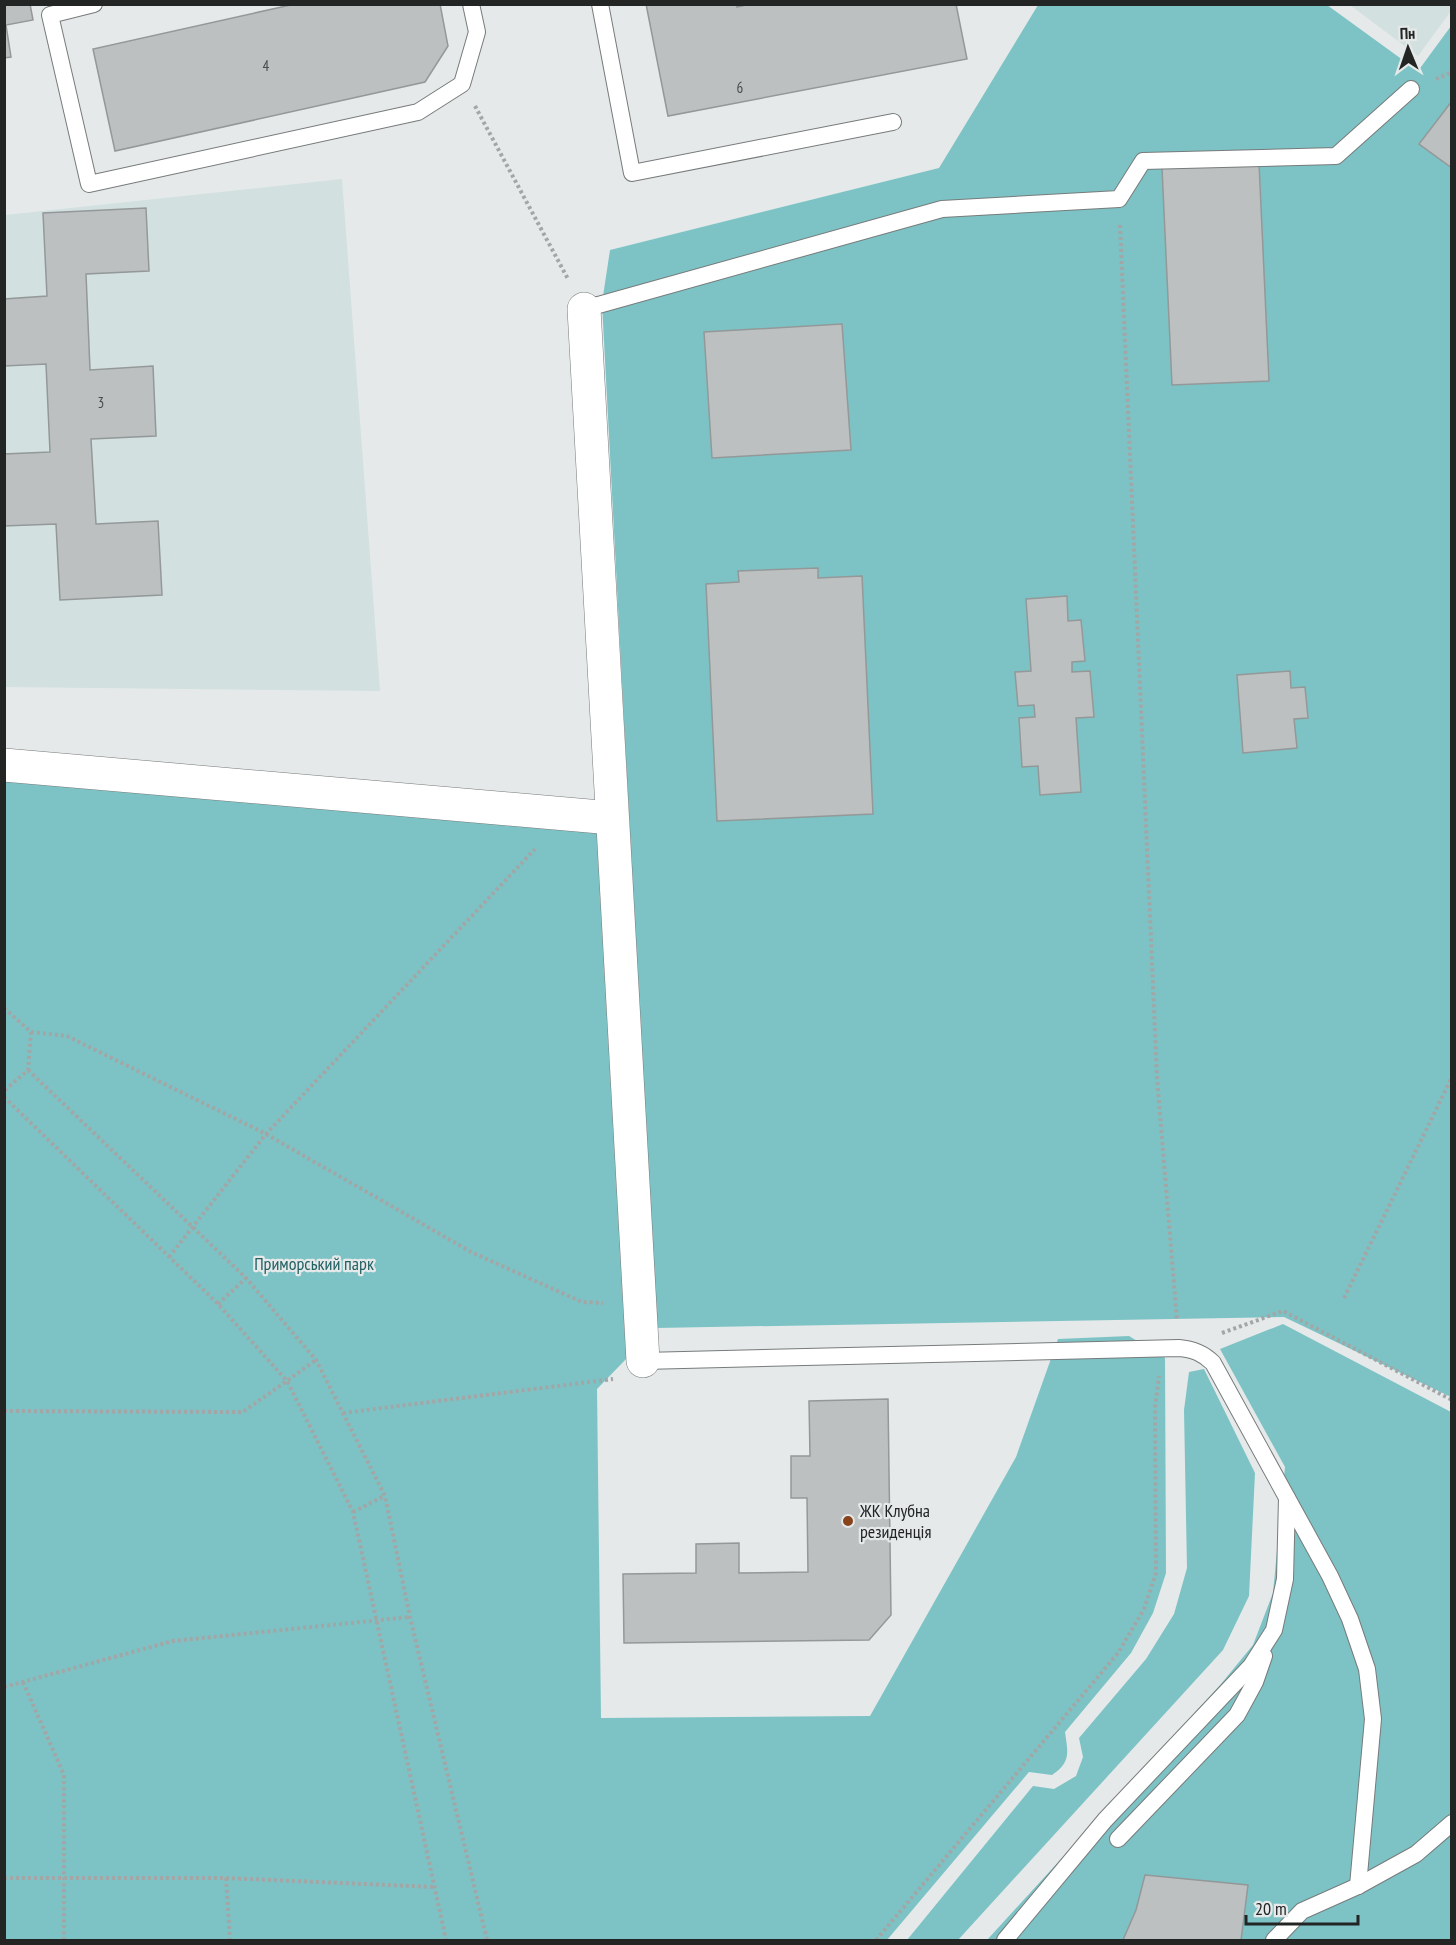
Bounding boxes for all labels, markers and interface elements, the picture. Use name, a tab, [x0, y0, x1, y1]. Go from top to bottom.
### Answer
north arrow	[1378, 18, 1438, 78]
text: Пн	[1399, 23, 1416, 43]
house number: 4	[263, 56, 270, 75]
house number: 6	[737, 78, 744, 97]
house number: 3	[98, 393, 104, 412]
park label: Приморський парк	[254, 1252, 374, 1275]
place label: ЖК Клубна резиденція	[859, 1499, 931, 1543]
marker: ЖК Клубна резиденція	[841, 1514, 855, 1528]
scale bar	[1246, 1888, 1358, 1926]
text: 20 m	[1255, 1897, 1287, 1920]

